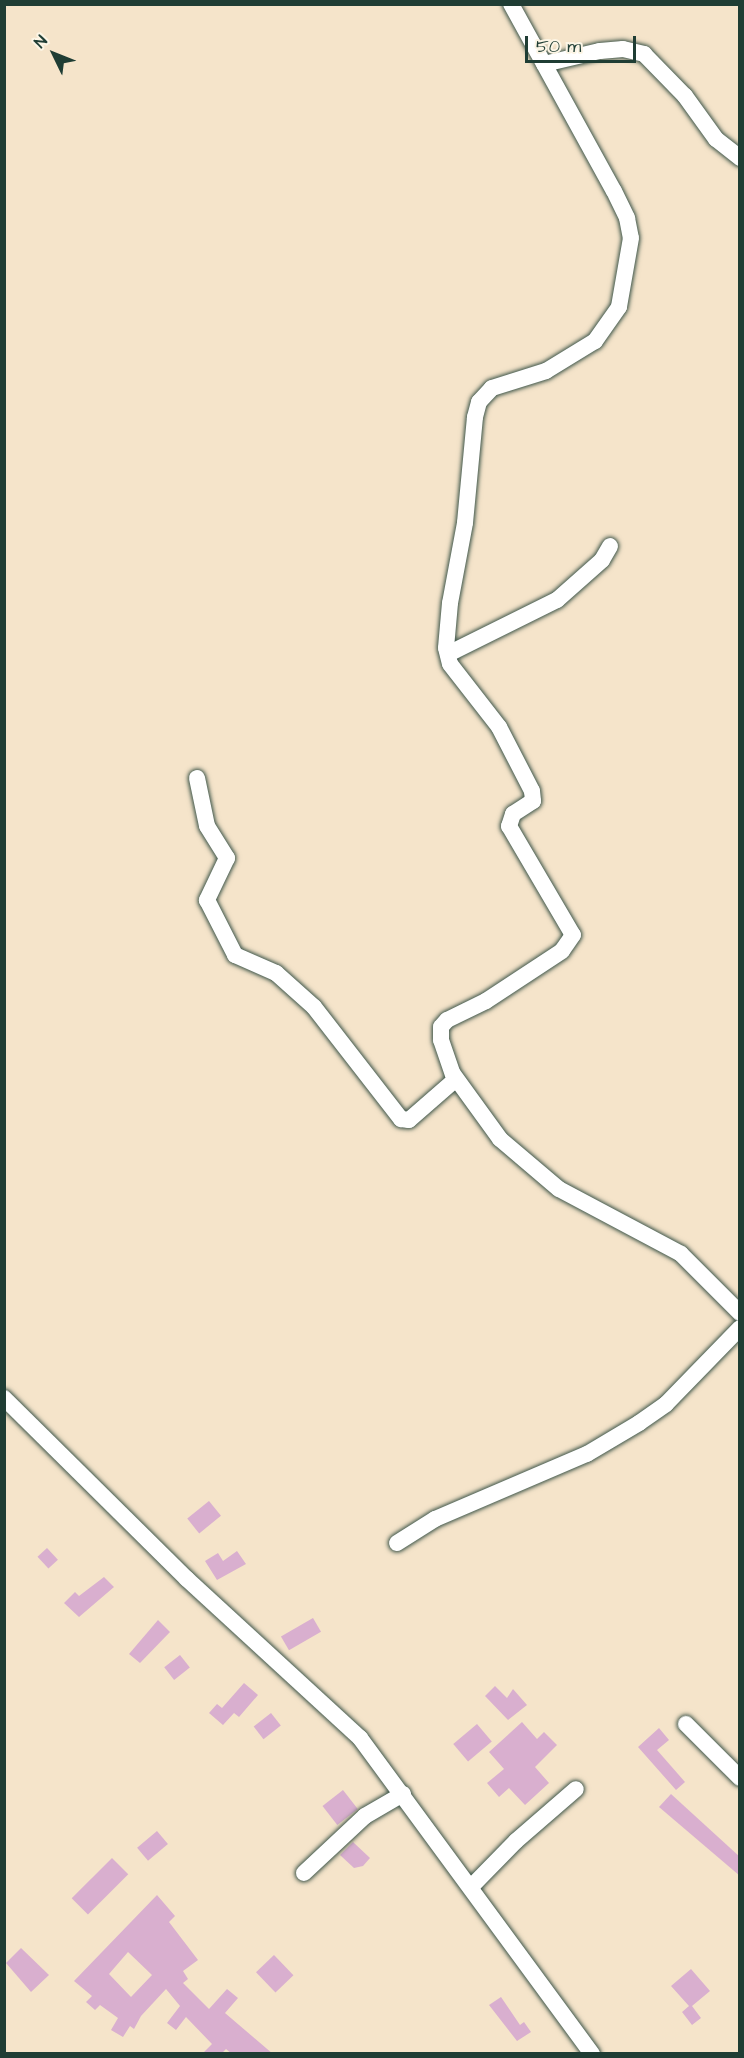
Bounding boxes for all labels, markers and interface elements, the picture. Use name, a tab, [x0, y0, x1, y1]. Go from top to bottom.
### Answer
north arrow	[24, 24, 84, 84]
scale bar	[528, 24, 639, 62]
text: N	[29, 31, 52, 53]
text: 50 m	[536, 34, 581, 59]

